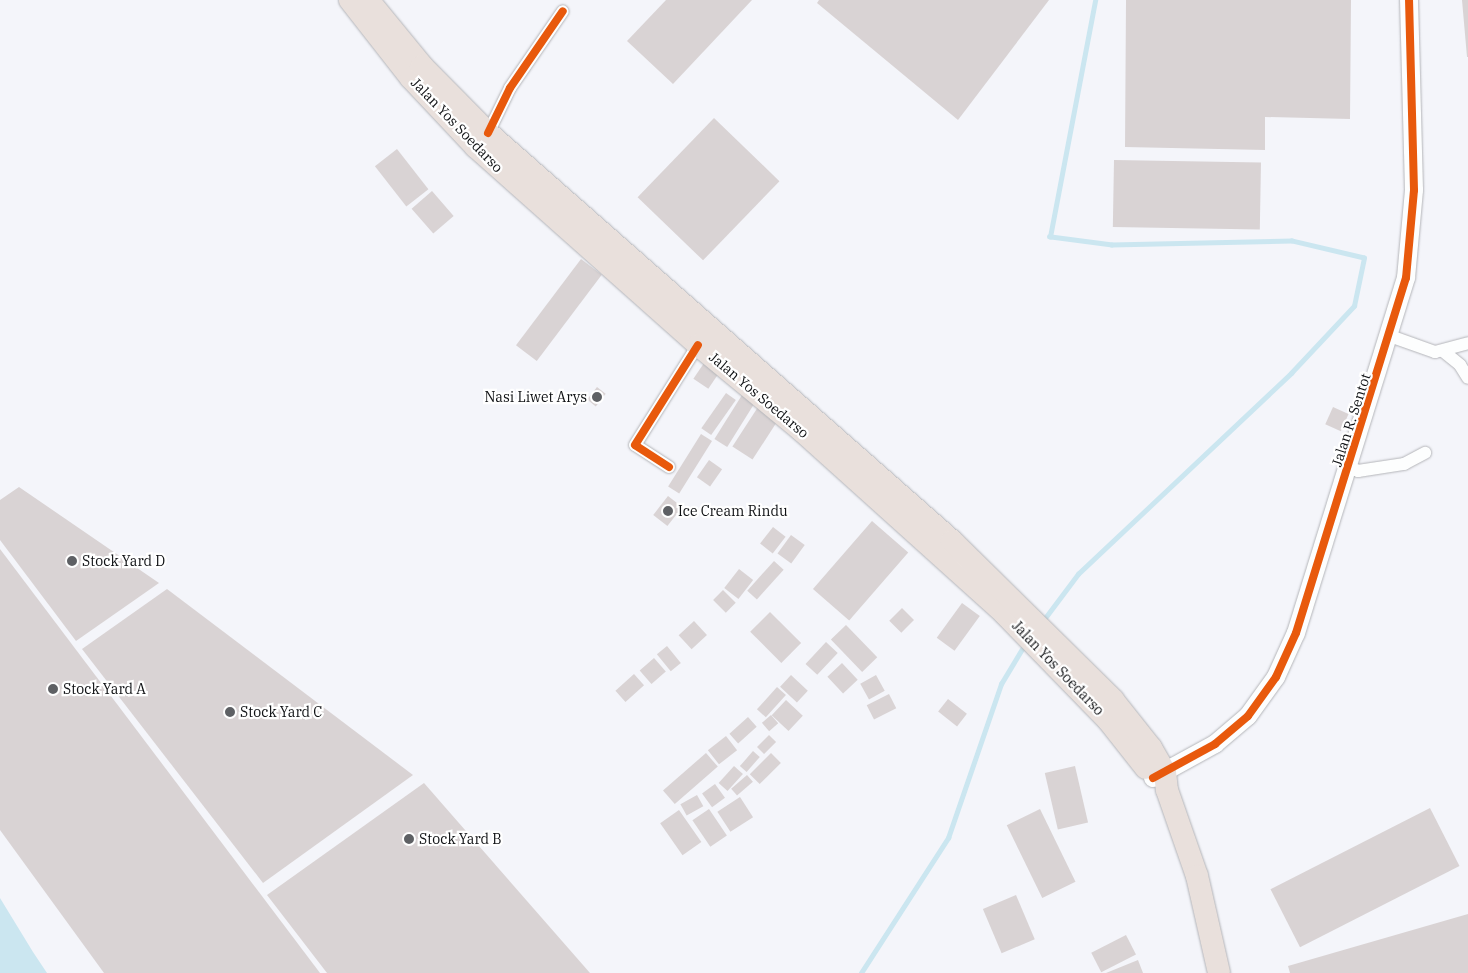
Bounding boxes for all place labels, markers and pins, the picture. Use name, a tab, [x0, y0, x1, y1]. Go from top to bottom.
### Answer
place label: Nasi Liwet Arys	[484, 389, 587, 405]
marker: Nasi Liwet Arys	[591, 391, 603, 403]
place label: Ice Cream Rindu	[678, 503, 788, 519]
marker: Ice Cream Rindu	[662, 505, 674, 517]
place label: Stock Yard D	[82, 553, 165, 569]
marker: Stock Yard D	[66, 555, 78, 567]
place label: Stock Yard A	[63, 681, 146, 697]
marker: Stock Yard A	[47, 683, 59, 695]
place label: Stock Yard C	[240, 704, 322, 720]
marker: Stock Yard C	[224, 706, 236, 718]
place label: Stock Yard B	[419, 831, 502, 847]
marker: Stock Yard B	[403, 833, 415, 845]

